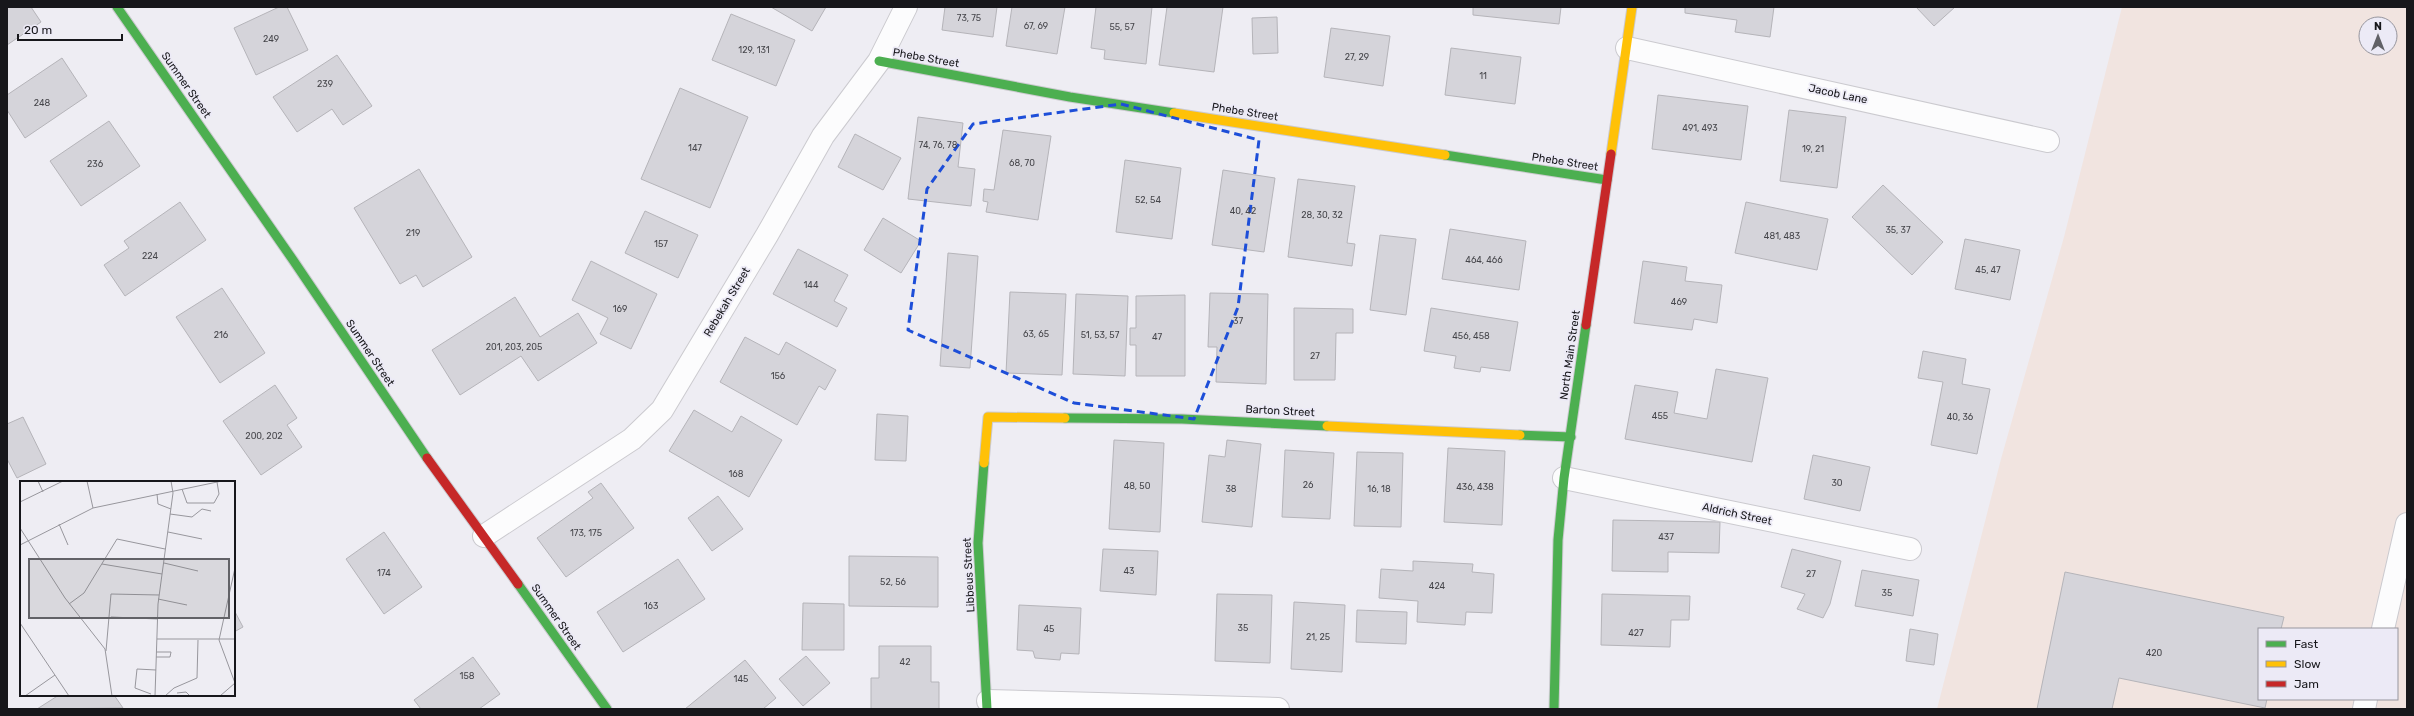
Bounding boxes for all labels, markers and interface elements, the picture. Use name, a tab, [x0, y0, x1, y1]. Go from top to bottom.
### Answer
house number: 73, 75	[957, 13, 981, 23]
scale bar	[18, 16, 122, 42]
north arrow	[2358, 16, 2398, 56]
text: N	[2374, 20, 2382, 33]
house number: 67, 69	[1024, 21, 1048, 31]
house number: 55, 57	[1109, 22, 1135, 32]
text: 20 m	[24, 23, 52, 37]
house number: 249	[263, 34, 279, 44]
house number: 129, 131	[738, 45, 770, 55]
street label: Phebe Street	[892, 46, 961, 70]
street label: Summer Street	[158, 49, 214, 121]
house number: 27, 29	[1345, 52, 1369, 62]
house number: 11	[1479, 71, 1487, 81]
house number: 239	[317, 79, 333, 89]
street label: Jacob Lane	[1807, 81, 1869, 107]
house number: 248	[34, 98, 51, 108]
street label: Phebe Street	[1211, 100, 1280, 124]
house number: 491, 493	[1682, 123, 1718, 133]
house number: 74, 76, 78	[919, 140, 958, 150]
house number: 147	[688, 143, 702, 153]
house number: 19, 21	[1802, 144, 1824, 154]
street label: Phebe Street	[1531, 150, 1600, 174]
house number: 68, 70	[1009, 158, 1035, 168]
house number: 236	[87, 159, 104, 169]
house number: 52, 54	[1135, 195, 1161, 205]
house number: 40, 42	[1230, 206, 1256, 216]
house number: 28, 30, 32	[1301, 210, 1343, 220]
house number: 35, 37	[1885, 225, 1911, 235]
house number: 219	[406, 228, 420, 238]
house number: 481, 483	[1764, 231, 1800, 241]
house number: 157	[654, 239, 668, 249]
house number: 224	[142, 251, 158, 261]
house number: 464, 466	[1465, 255, 1503, 265]
street label: Rebekah Street	[701, 264, 753, 339]
house number: 45, 47	[1975, 265, 2001, 275]
house number: 144	[803, 280, 819, 290]
house number: 469	[1671, 297, 1687, 307]
house number: 169	[613, 304, 627, 314]
street label: North Main Street	[1557, 309, 1583, 401]
house number: 37	[1233, 316, 1243, 326]
street label: Summer Street	[343, 317, 397, 389]
house number: 63, 65	[1023, 329, 1049, 339]
house number: 216	[214, 330, 229, 340]
house number: 51, 53, 57	[1081, 330, 1120, 340]
house number: 456, 458	[1452, 331, 1490, 341]
house number: 47	[1152, 332, 1162, 342]
house number: 201, 203, 205	[486, 342, 542, 352]
house number: 27	[1310, 351, 1320, 361]
house number: 156	[771, 371, 786, 381]
street label: Barton Street	[1245, 403, 1316, 419]
house number: 455	[1652, 411, 1668, 421]
house number: 40, 36	[1947, 412, 1974, 422]
house number: 200, 202	[245, 431, 283, 441]
house number: 168	[728, 469, 744, 479]
house number: 30	[1831, 478, 1843, 488]
house number: 26	[1303, 480, 1314, 490]
inset map	[20, 481, 235, 696]
house number: 48, 50	[1124, 481, 1151, 491]
house number: 436, 438	[1456, 482, 1494, 492]
house number: 38	[1225, 484, 1237, 494]
house number: 16, 18	[1367, 484, 1391, 494]
street label: Aldrich Street	[1701, 500, 1774, 528]
house number: 173, 175	[570, 528, 602, 538]
house number: 437	[1658, 532, 1674, 542]
street label: Libbeus Street	[961, 537, 977, 613]
house number: 43	[1124, 566, 1135, 576]
house number: 174	[377, 568, 391, 578]
house number: 27	[1806, 569, 1816, 579]
house number: 52, 56	[880, 577, 906, 587]
street label: Summer Street	[528, 581, 584, 653]
house number: 424	[1429, 581, 1446, 591]
house number: 35	[1882, 588, 1892, 598]
house number: 163	[644, 601, 658, 611]
house number: 35	[1238, 623, 1248, 633]
house number: 45	[1044, 624, 1054, 634]
house number: 427	[1628, 628, 1644, 638]
legend	[2258, 628, 2398, 700]
house number: 21, 25	[1306, 632, 1330, 642]
text: Fast	[2294, 637, 2318, 651]
house number: 420	[2146, 648, 2163, 658]
house number: 42	[900, 657, 910, 667]
text: Slow	[2294, 657, 2321, 671]
house number: 158	[460, 671, 475, 681]
house number: 145	[734, 674, 748, 684]
text: Jam	[2294, 677, 2319, 691]

